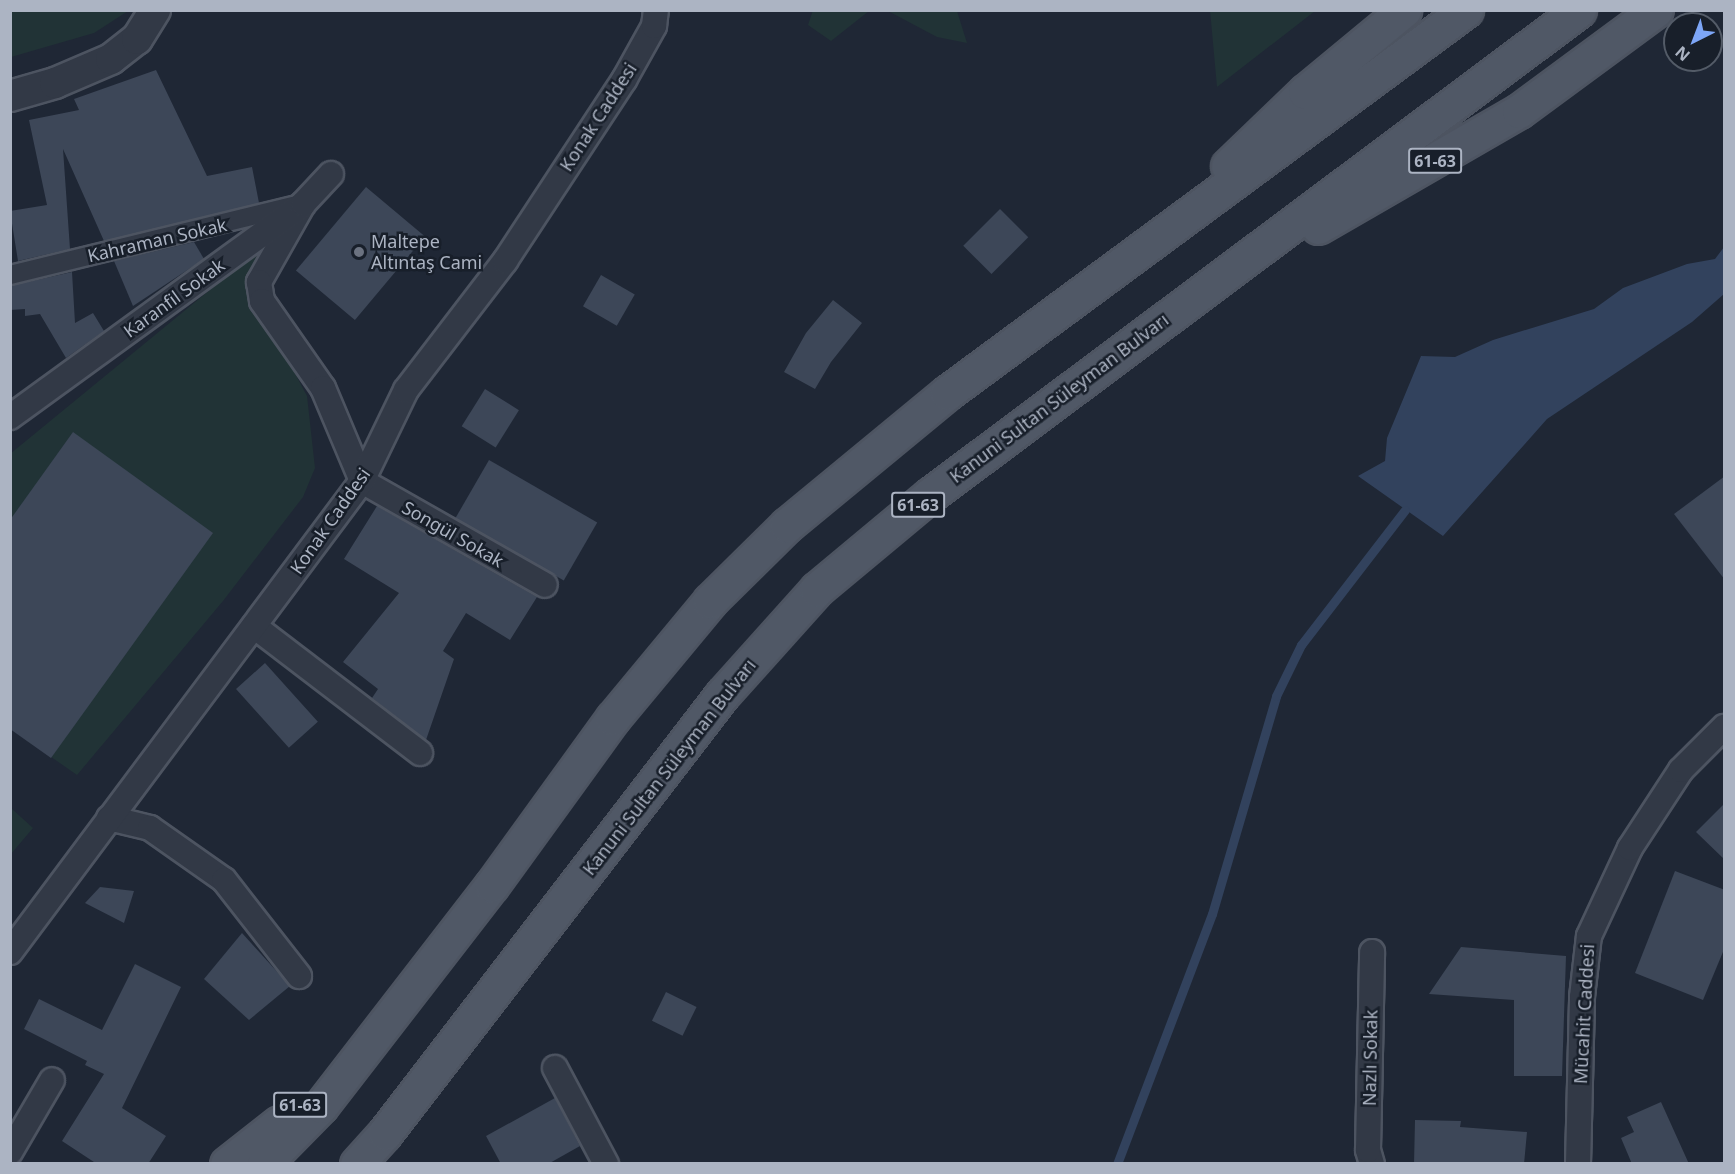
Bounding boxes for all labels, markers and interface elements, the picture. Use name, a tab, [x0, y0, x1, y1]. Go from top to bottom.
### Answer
north arrow	[1663, 12, 1723, 72]
text: N	[1670, 41, 1694, 66]
street label: Konak Caddesi	[555, 59, 641, 175]
road number: 61-63	[1408, 148, 1462, 174]
street label: Kahraman Sokak	[85, 213, 229, 267]
place label: Maltepe Altıntaş Cami	[371, 231, 482, 274]
marker: Maltepe Altıntaş Cami	[352, 245, 366, 259]
street label: Karanfil Sokak	[119, 254, 229, 342]
street label: Kanuni Sultan Süleyman Bulvarı	[945, 309, 1173, 487]
street label: Konak Caddesi	[285, 464, 375, 578]
road number: 61-63	[891, 492, 945, 518]
street label: Songül Sokak	[398, 496, 508, 572]
street label: Kanuni Sultan Süleyman Bulvarı	[578, 655, 760, 879]
street label: Mücahit Caddesi	[1570, 943, 1598, 1085]
street label: Nazlı Sokak	[1358, 1010, 1382, 1106]
road number: 61-63	[273, 1092, 327, 1118]

